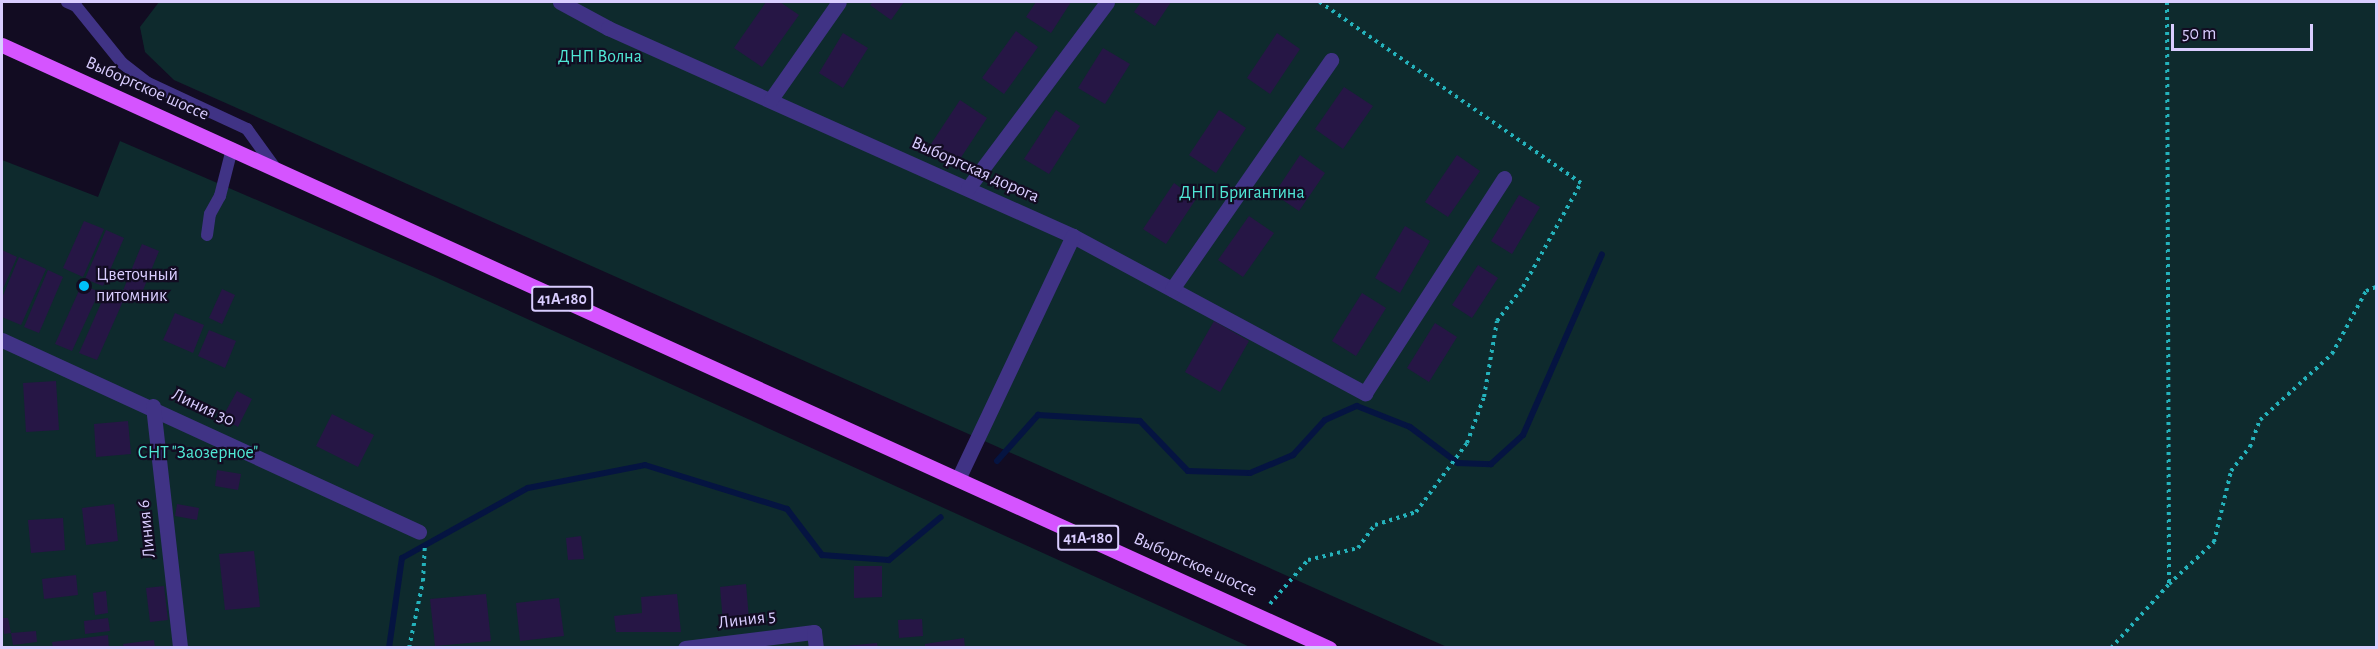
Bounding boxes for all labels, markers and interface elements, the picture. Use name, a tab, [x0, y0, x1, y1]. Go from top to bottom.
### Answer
scale bar	[2174, 12, 2316, 50]
text: 50 m	[2182, 25, 2216, 43]
park label: ДНП Волна	[558, 46, 642, 68]
street label: Выборгское шоссе	[82, 52, 212, 126]
street label: Выборгская дорога	[908, 132, 1042, 208]
park label: ДНП Бригантина	[1179, 182, 1305, 204]
place label: Цветочный питомник	[96, 265, 178, 308]
marker: Цветочный питомник	[77, 279, 91, 293]
road number: 41А-180	[530, 286, 594, 312]
street label: Линия 30	[168, 384, 238, 432]
park label: СНТ "Заозерное"	[138, 442, 258, 464]
street label: Линия 6	[133, 499, 161, 559]
road number: 41А-180	[1056, 525, 1120, 551]
street label: Выборгское шоссе	[1130, 528, 1260, 602]
street label: Линия 5	[717, 606, 777, 634]

